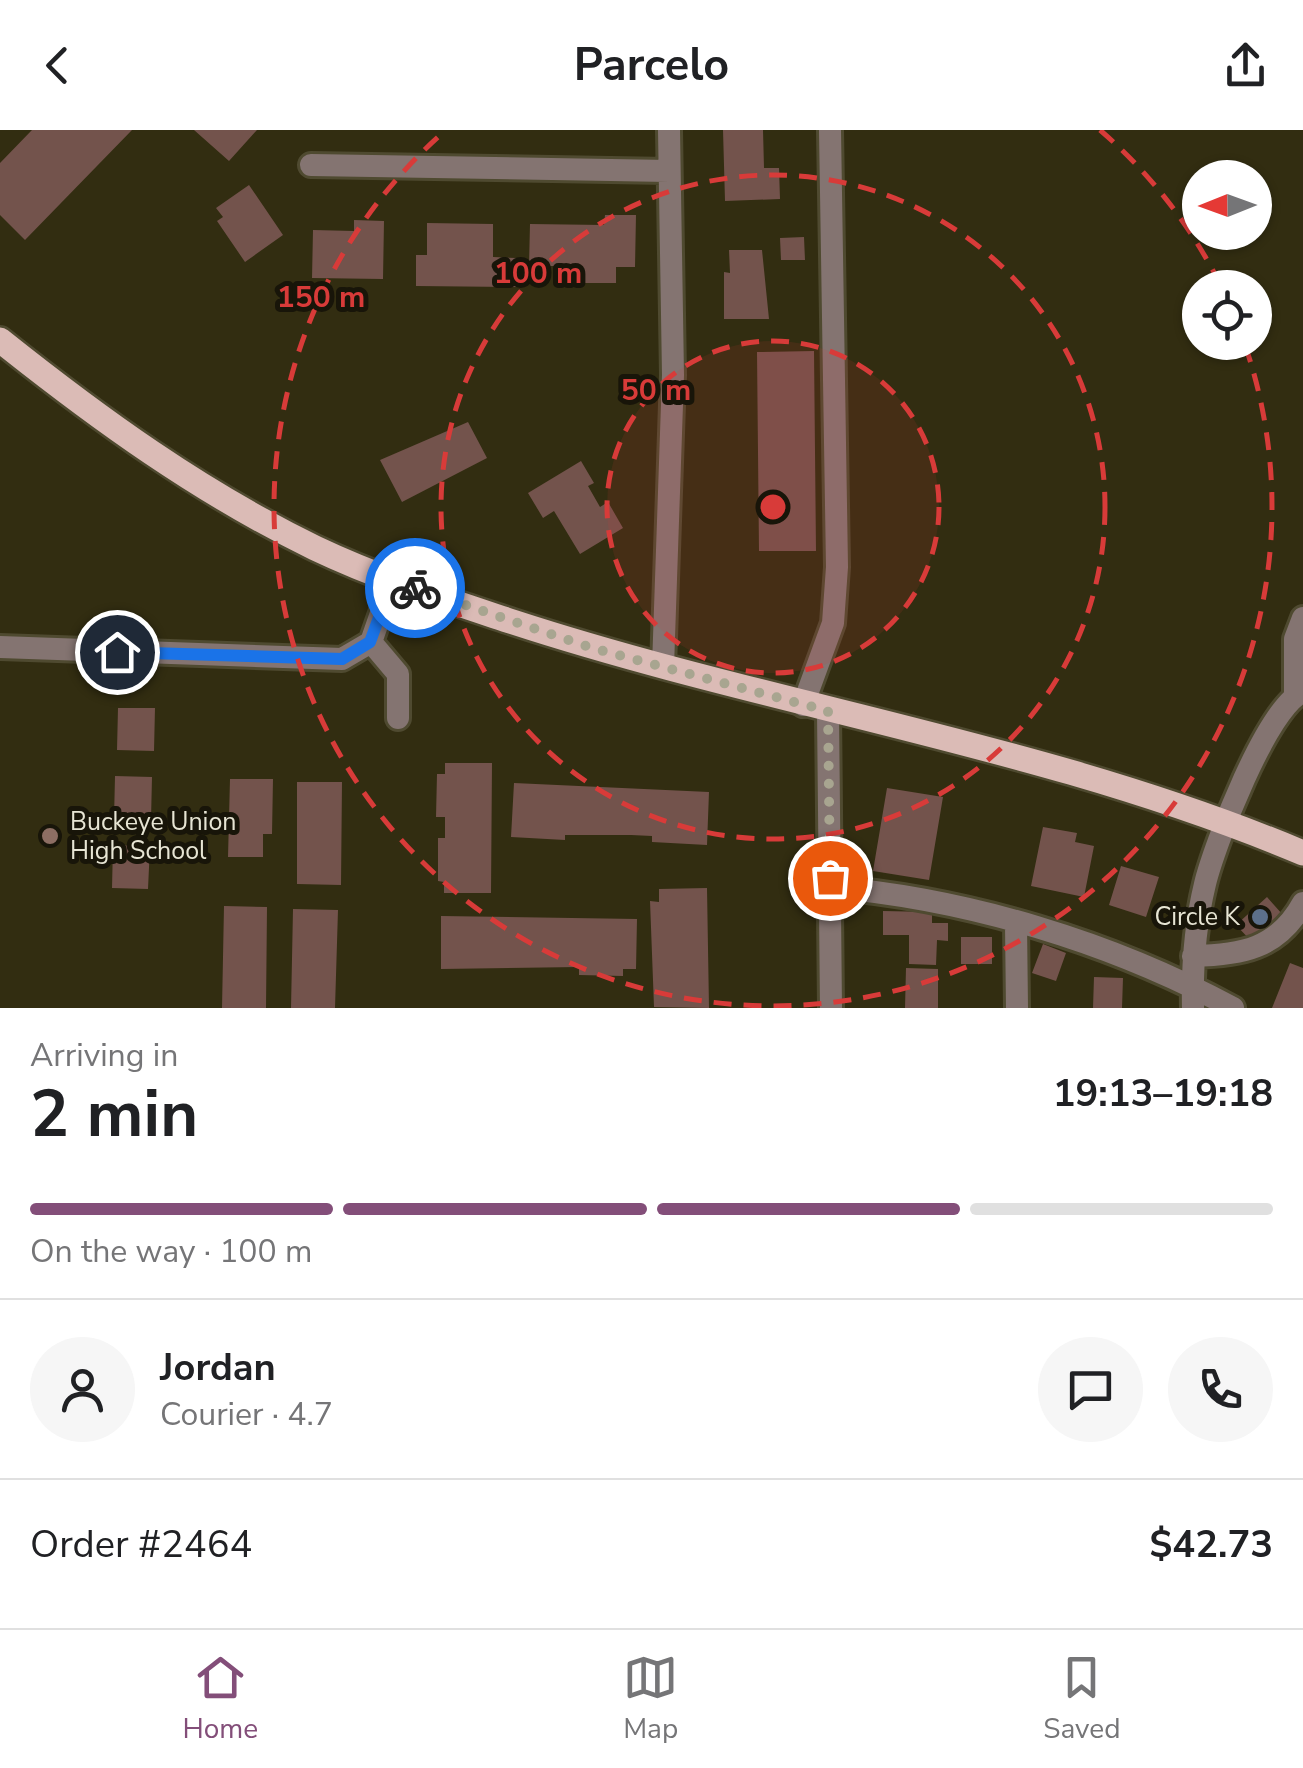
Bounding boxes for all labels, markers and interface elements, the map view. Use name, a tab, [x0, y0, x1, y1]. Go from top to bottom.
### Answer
text: Parcelo	[574, 35, 729, 96]
icon: back	[30, 38, 85, 93]
icon: share	[1218, 38, 1273, 93]
north arrow	[1182, 160, 1272, 250]
map controls	[1182, 160, 1272, 360]
text: 100 m	[494, 253, 582, 294]
button: locate	[1182, 270, 1272, 360]
text: 150 m	[277, 277, 365, 318]
text: 50 m	[621, 370, 691, 411]
centre of rings	[755, 489, 791, 525]
courier	[365, 538, 465, 638]
icon: bike	[388, 561, 443, 616]
pin	[75, 610, 160, 695]
icon: home	[90, 625, 145, 680]
place label: Buckeye Union High School	[70, 805, 237, 868]
marker: Buckeye Union High School	[39, 825, 61, 847]
pin	[788, 836, 873, 921]
icon: bag	[803, 851, 858, 906]
place label: Circle K	[1154, 900, 1240, 934]
marker: Circle K	[1249, 906, 1271, 928]
text: Arriving in	[30, 1034, 178, 1077]
text: 19:13–19:18	[1053, 1068, 1273, 1119]
text: 2 min	[30, 1070, 198, 1159]
text: On the way · 100 m	[30, 1230, 312, 1273]
button: person	[30, 1337, 135, 1442]
button: chat	[1038, 1337, 1143, 1442]
button: phone	[1168, 1337, 1273, 1442]
text: Jordan	[160, 1342, 276, 1393]
text: Courier · 4.7	[160, 1393, 333, 1436]
text: Order #2464	[30, 1519, 252, 1570]
text: $42.73	[1150, 1519, 1273, 1570]
tab: Home	[182, 1650, 258, 1748]
tab: Map	[623, 1650, 678, 1748]
tab: Saved	[1043, 1650, 1121, 1748]

